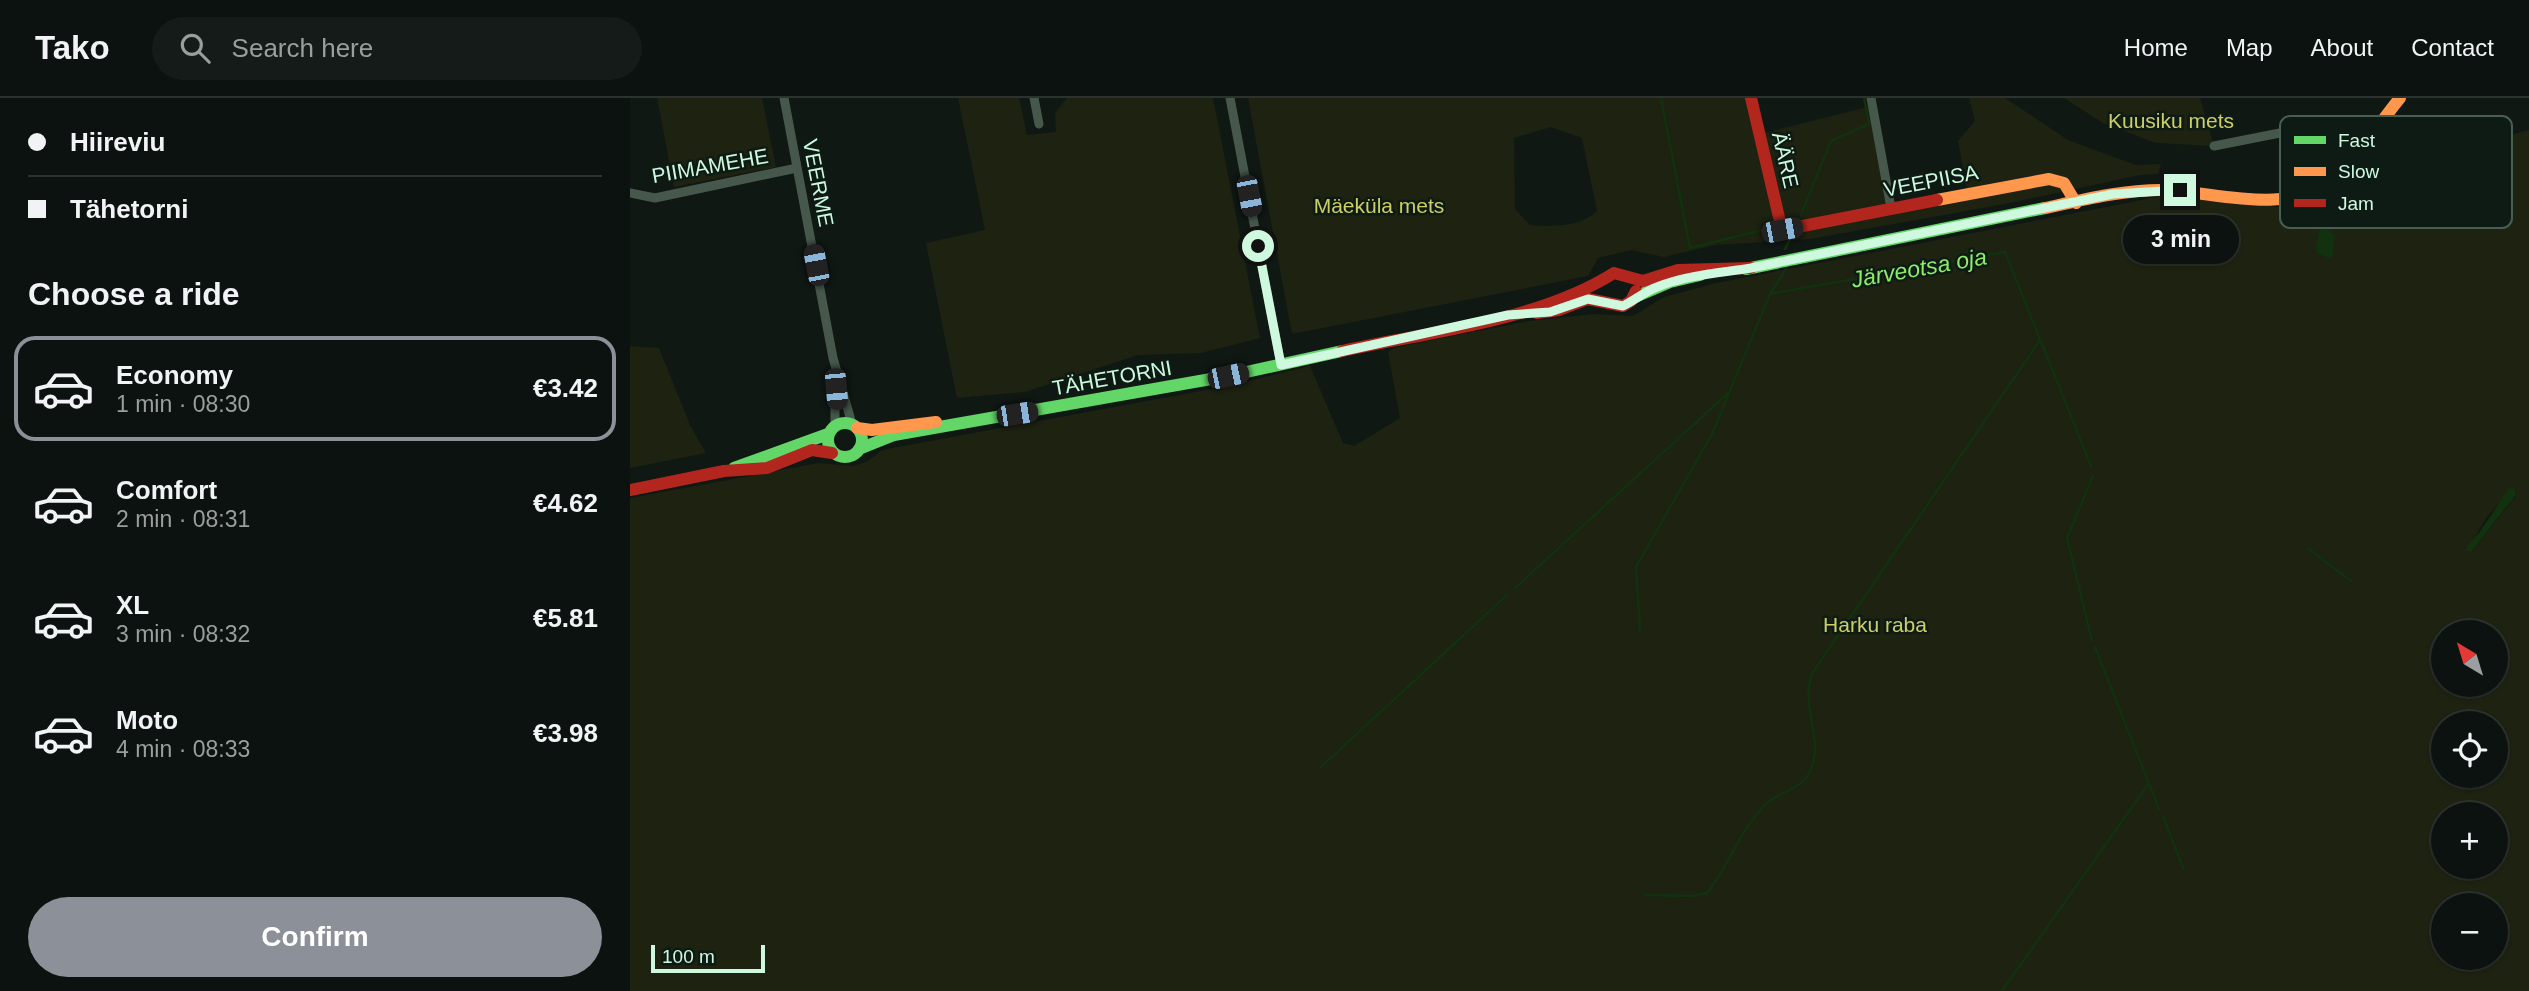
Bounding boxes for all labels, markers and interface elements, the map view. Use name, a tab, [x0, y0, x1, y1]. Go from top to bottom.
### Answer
search box	[152, 17, 642, 80]
text: Tako	[35, 29, 110, 66]
icon: search	[176, 29, 214, 67]
text: Search here	[232, 33, 373, 63]
text: Home	[2124, 34, 2188, 61]
text: Map	[2226, 34, 2273, 61]
text: About	[2311, 34, 2373, 61]
text: Contact	[2411, 34, 2494, 61]
park label: Kuusiku mets	[2108, 109, 2234, 132]
legend	[2280, 116, 2512, 228]
text: Hiireviu	[70, 127, 165, 157]
street label: ÄÄRE	[1768, 129, 1803, 190]
text: Fast	[2338, 130, 2376, 151]
street label: VEERME	[799, 137, 838, 229]
street label: PIIMAMEHE	[650, 144, 770, 187]
street label: VEEPIISA	[1882, 160, 1980, 201]
text: Slow	[2338, 161, 2379, 182]
car	[1235, 173, 1264, 219]
route end	[2164, 174, 2196, 206]
text: Jam	[2338, 193, 2374, 214]
text: Tähetorni	[70, 194, 188, 224]
park label: Mäeküla mets	[1314, 194, 1444, 217]
callout: 3 min	[2122, 214, 2238, 264]
car	[1760, 216, 1805, 244]
text: 3 min	[2151, 226, 2211, 252]
route start	[1242, 230, 1274, 262]
car	[802, 242, 831, 288]
water label: Järveotsa oja	[1848, 243, 1989, 293]
text: Choose a ride	[28, 276, 240, 312]
street label: TÄHETORNI	[1050, 356, 1173, 399]
icon: car	[32, 357, 95, 420]
text: Economy	[116, 360, 233, 390]
car	[1206, 361, 1251, 391]
car	[824, 367, 849, 411]
text: €3.42	[533, 373, 598, 403]
text: 1 min · 08:30	[116, 391, 250, 417]
car	[995, 400, 1040, 428]
icon: car	[32, 472, 95, 535]
text: Comfort	[116, 475, 217, 505]
text: €4.62	[533, 488, 598, 518]
text: 2 min · 08:31	[116, 506, 250, 532]
icon: car	[32, 587, 95, 650]
text: XL	[116, 590, 149, 620]
text: €5.81	[533, 603, 598, 633]
park label: Harku raba	[1823, 613, 1927, 636]
north arrow	[2431, 620, 2508, 696]
map controls	[2431, 620, 2508, 970]
text: 3 min · 08:32	[116, 621, 250, 647]
icon: car	[32, 702, 95, 765]
text: Moto	[116, 705, 178, 735]
button: locate	[2431, 711, 2508, 788]
text: €3.98	[533, 718, 598, 748]
text: 4 min · 08:33	[116, 736, 250, 762]
button: +	[2431, 802, 2508, 879]
button: −	[2431, 893, 2508, 970]
button: Confirm	[28, 897, 602, 977]
scale bar	[651, 942, 765, 974]
text: 100 m	[662, 946, 715, 967]

